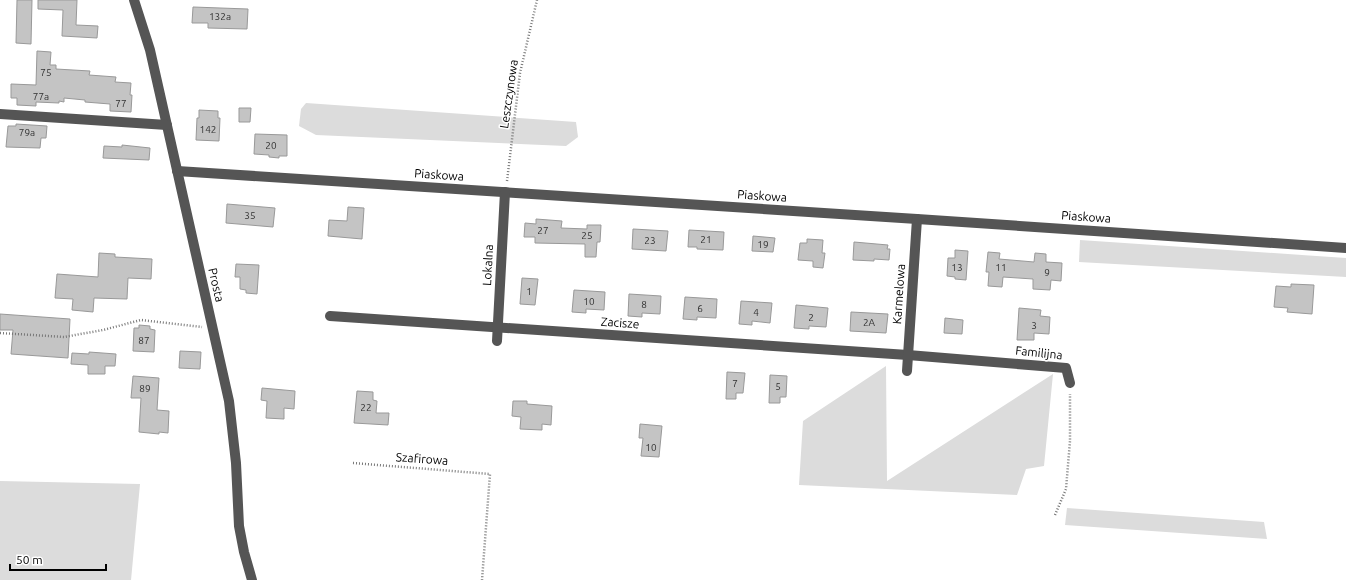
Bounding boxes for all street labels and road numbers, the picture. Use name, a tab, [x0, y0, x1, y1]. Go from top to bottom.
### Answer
street label: Leszczynowa	[497, 59, 520, 129]
street label: Piaskowa	[414, 166, 464, 183]
street label: Piaskowa	[737, 187, 787, 204]
street label: Piaskowa	[1061, 208, 1111, 225]
street label: Lokalna	[480, 244, 495, 286]
street label: Karmelowa	[890, 263, 907, 325]
street label: Prosta	[206, 266, 227, 303]
street label: Zacisze	[600, 315, 640, 330]
street label: Familijna	[1015, 344, 1063, 361]
street label: Szafirowa	[395, 450, 449, 467]

